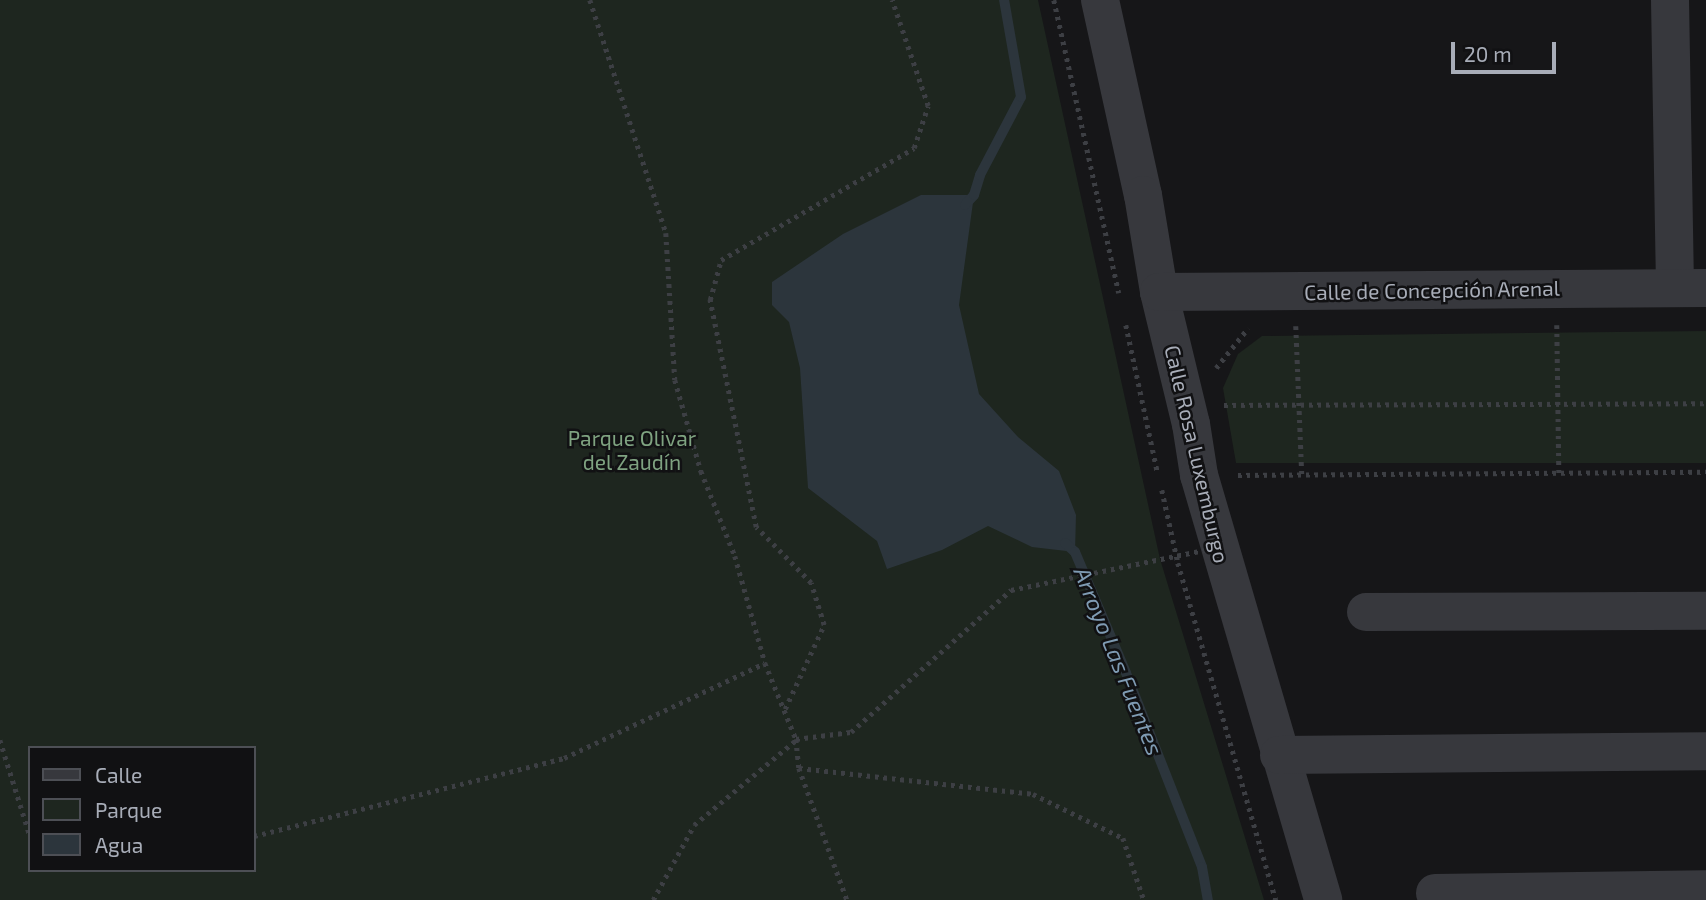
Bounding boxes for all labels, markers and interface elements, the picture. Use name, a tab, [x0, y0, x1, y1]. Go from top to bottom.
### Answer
scale bar	[1454, 28, 1559, 72]
text: 20 m	[1464, 41, 1512, 66]
street label: Calle de Concepción Arenal	[1304, 275, 1560, 305]
street label: Calle Rosa Luxemburgo	[1160, 343, 1234, 565]
park label: Parque Olivar del Zaudín	[568, 425, 696, 475]
water label: Arroyo Las Fuentes	[1069, 563, 1169, 759]
legend	[28, 746, 256, 872]
text: Calle	[95, 762, 142, 787]
text: Parque	[95, 797, 162, 822]
text: Agua	[95, 832, 143, 857]

